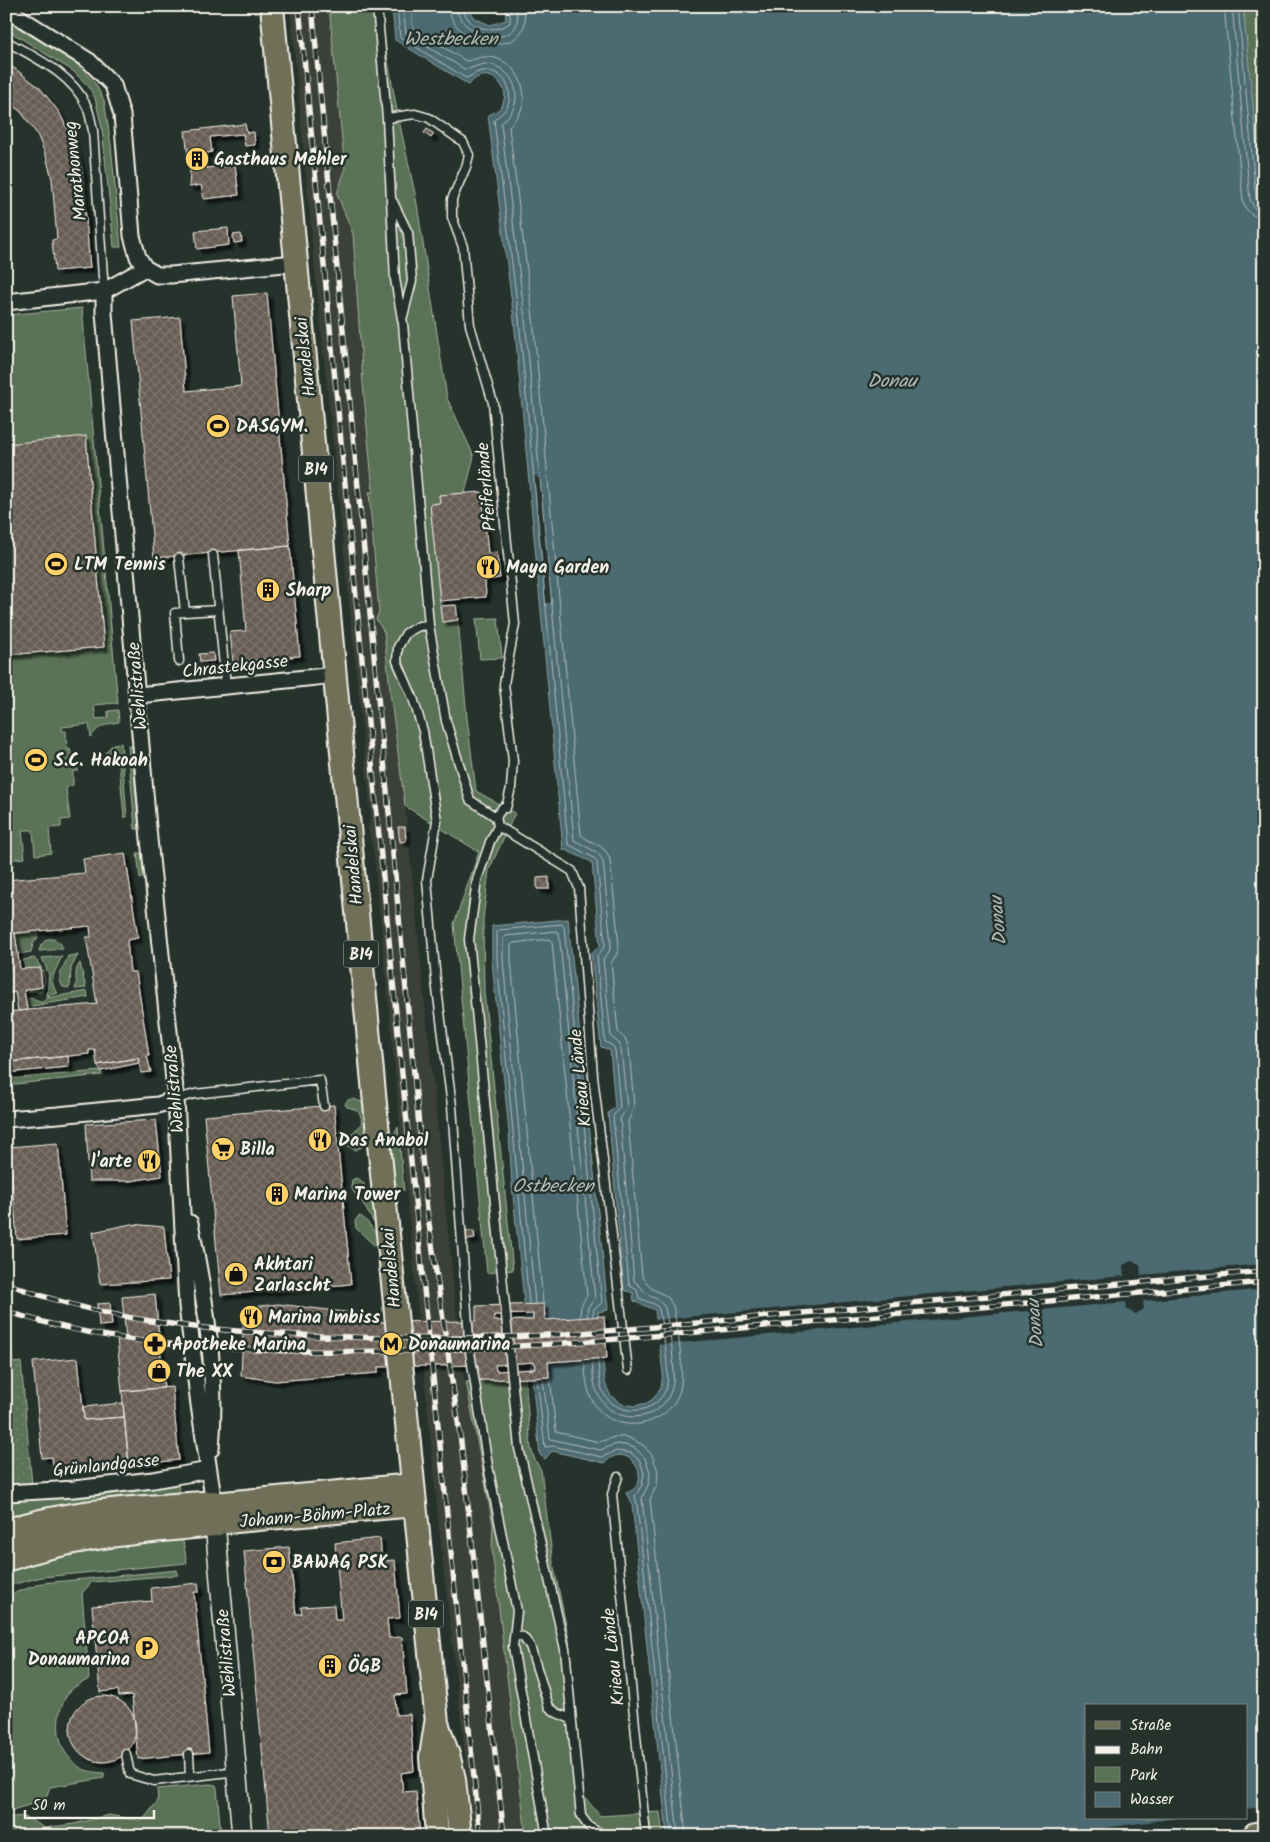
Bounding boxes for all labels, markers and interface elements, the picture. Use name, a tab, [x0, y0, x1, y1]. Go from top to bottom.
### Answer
water label: Westbecken	[404, 25, 500, 55]
street label: Marathonweg	[57, 120, 96, 222]
building icon: Gasthaus Mehler	[184, 146, 210, 172]
place label: Gasthaus Mehler	[214, 146, 348, 175]
street label: Handelskai	[288, 315, 325, 398]
water label: Donau	[867, 367, 918, 397]
sports icon: DASGYM.	[205, 413, 231, 439]
place label: DASGYM.	[236, 413, 308, 442]
street label: Pfeiferlände	[469, 441, 506, 533]
road number: B14	[298, 456, 334, 482]
sports icon: LTM Tennis	[43, 551, 69, 577]
place label: LTM Tennis	[74, 551, 166, 580]
restaurant icon: Maya Garden	[475, 554, 501, 580]
place label: Maya Garden	[506, 554, 609, 583]
building icon: Sharp	[255, 577, 281, 603]
place label: Sharp	[286, 577, 332, 606]
street label: Wehlistraße	[120, 641, 157, 731]
street label: Chrastekgasse	[181, 648, 290, 687]
sports icon: S.C. Hakoah	[23, 747, 49, 773]
place label: S.C. Hakoah	[54, 747, 148, 776]
street label: Handelskai	[336, 823, 372, 906]
water label: Donau	[982, 893, 1016, 947]
road number: B14	[344, 941, 378, 968]
street label: Krieau Lände	[562, 1027, 601, 1128]
street label: Wehlistraße	[157, 1044, 194, 1134]
restaurant icon: Das Anabol	[307, 1127, 333, 1153]
place label: Das Anabol	[338, 1127, 428, 1156]
supermarket icon: Billa	[210, 1136, 236, 1162]
place label: Billa	[240, 1136, 275, 1165]
place label: l'arte	[91, 1148, 132, 1177]
restaurant icon: l'arte	[136, 1148, 162, 1174]
water label: Ostbecken	[512, 1172, 596, 1202]
building icon: Marina Tower	[264, 1181, 290, 1207]
place label: Marina Tower	[294, 1181, 402, 1210]
street label: Handelskai	[374, 1226, 410, 1309]
place label: Akhtari Zarlascht	[254, 1251, 332, 1301]
shop icon: Akhtari Zarlascht	[223, 1261, 249, 1287]
water label: Donau	[1019, 1296, 1053, 1350]
restaurant icon: Marina Imbiss	[238, 1304, 264, 1330]
place label: Marina Imbiss	[268, 1304, 381, 1333]
pharmacy icon: Apotheke Marina	[142, 1331, 168, 1357]
place label: Apotheke Marina	[172, 1331, 306, 1360]
metro station icon: Donaumarina	[378, 1331, 404, 1357]
place label: Donaumarina	[408, 1331, 510, 1360]
shop icon: The XX	[146, 1358, 172, 1384]
place label: The XX	[176, 1358, 234, 1387]
street label: Grünlandgasse	[51, 1446, 161, 1487]
street label: Johann-Böhm-Platz	[238, 1495, 392, 1538]
bank icon: BAWAG PSK	[261, 1549, 287, 1575]
place label: BAWAG PSK	[292, 1549, 389, 1578]
road number: B14	[408, 1600, 444, 1628]
street label: Krieau Lände	[595, 1606, 634, 1707]
street label: Wehlistraße	[209, 1608, 246, 1698]
place label: APCOA Donaumarina	[28, 1625, 130, 1675]
parking icon: APCOA Donaumarina	[134, 1635, 160, 1661]
building icon: ÖGB	[317, 1653, 343, 1679]
place label: ÖGB	[348, 1653, 381, 1682]
legend	[1085, 1704, 1248, 1820]
text: Straße	[1130, 1714, 1172, 1738]
text: Bahn	[1130, 1738, 1163, 1762]
text: Park	[1130, 1764, 1158, 1788]
scale bar	[25, 1787, 154, 1819]
text: Wasser	[1130, 1788, 1174, 1812]
text: 50 m	[32, 1794, 66, 1818]

